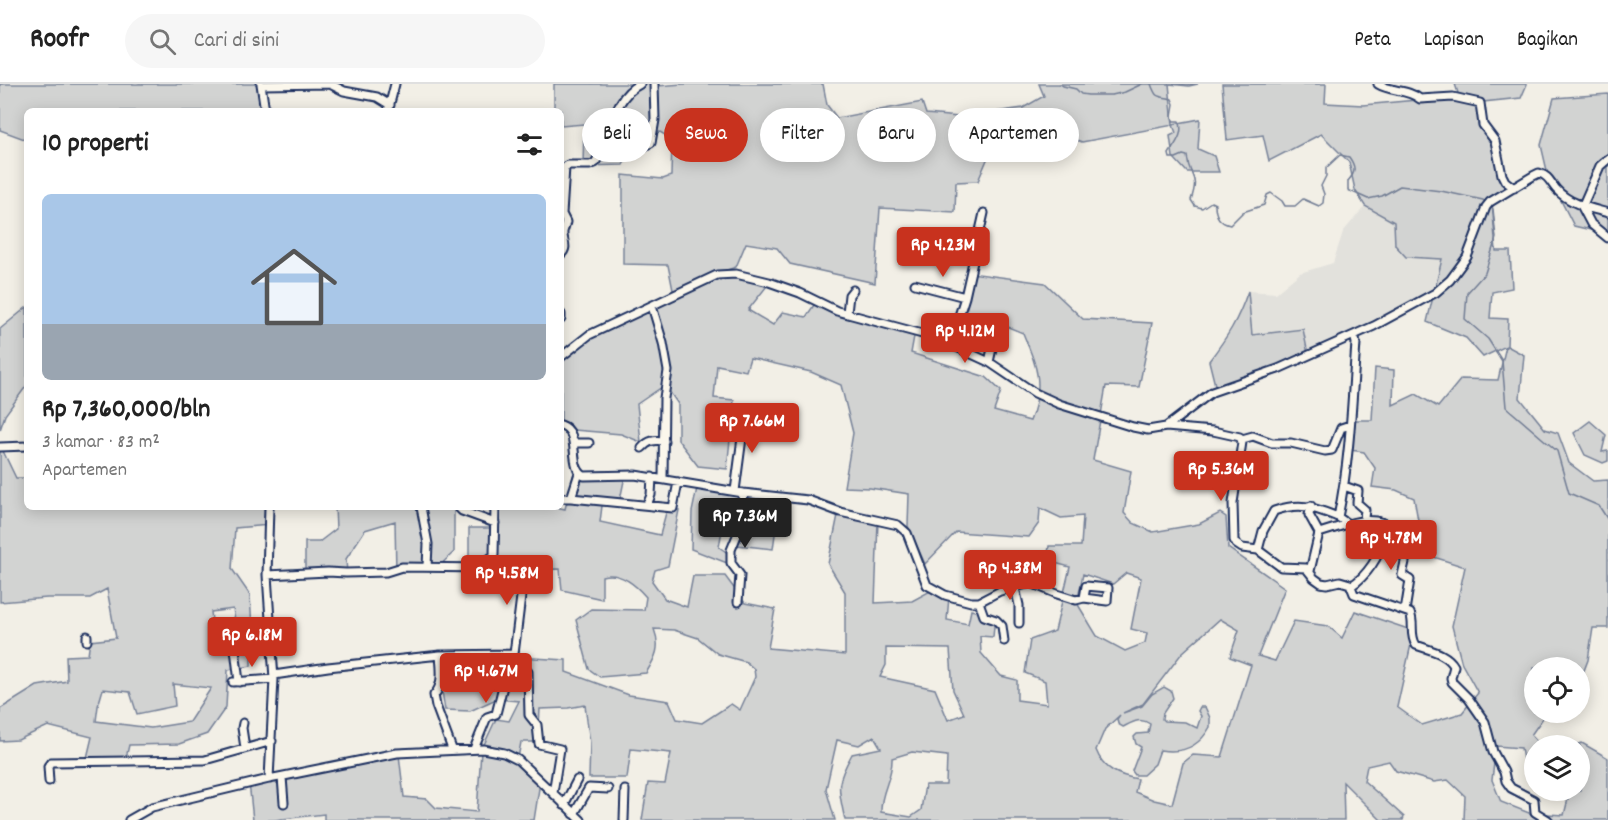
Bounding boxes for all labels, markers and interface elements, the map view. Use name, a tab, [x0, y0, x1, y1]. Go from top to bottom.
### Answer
search box	[125, 14, 545, 68]
text: Roofr	[30, 21, 89, 61]
icon: search	[146, 25, 179, 58]
text: Cari di sini	[194, 26, 279, 57]
text: Peta	[1354, 26, 1391, 56]
text: Lapisan	[1424, 26, 1484, 56]
text: Bagikan	[1517, 26, 1578, 56]
chip: Beli	[582, 108, 652, 162]
chip: Sewa	[664, 108, 748, 162]
chip: Filter	[760, 108, 845, 162]
chip: Baru	[857, 108, 936, 162]
chip: Apartemen	[948, 108, 1079, 162]
text: 10 properti	[42, 126, 148, 163]
icon: filters	[513, 128, 546, 161]
pin: Rp 4.23M	[881, 227, 1005, 278]
text: Rp 4.23M	[911, 232, 975, 260]
icon: home	[240, 233, 348, 341]
pin: Rp 4.12M	[903, 313, 1027, 364]
text: Rp 4.12M	[935, 318, 995, 346]
text: Rp 7,360,000/bln	[42, 392, 210, 429]
pin: Rp 7.66M	[690, 403, 814, 454]
text: Rp 7.66M	[719, 408, 785, 436]
text: 3 kamar · 83 m²	[42, 429, 160, 457]
pin: Rp 5.36M	[1159, 451, 1283, 502]
text: Rp 5.36M	[1188, 456, 1254, 484]
text: Apartemen	[42, 457, 127, 485]
pin: Rp 7.36M	[683, 498, 807, 549]
text: Rp 7.36M	[713, 503, 777, 531]
pin: Rp 4.78M	[1329, 520, 1453, 571]
text: Rp 4.78M	[1360, 525, 1422, 553]
pin: Rp 4.38M	[948, 550, 1072, 601]
pin: Rp 4.58M	[445, 555, 569, 606]
text: Rp 4.38M	[978, 555, 1042, 583]
text: Rp 4.58M	[475, 560, 539, 588]
pin: Rp 6.18M	[190, 617, 314, 668]
text: Rp 6.18M	[222, 622, 282, 650]
pin: Rp 4.67M	[424, 653, 548, 704]
map controls	[1524, 657, 1590, 801]
button: locate	[1524, 657, 1590, 723]
text: Rp 4.67M	[454, 658, 518, 686]
button: layers	[1524, 735, 1590, 801]

